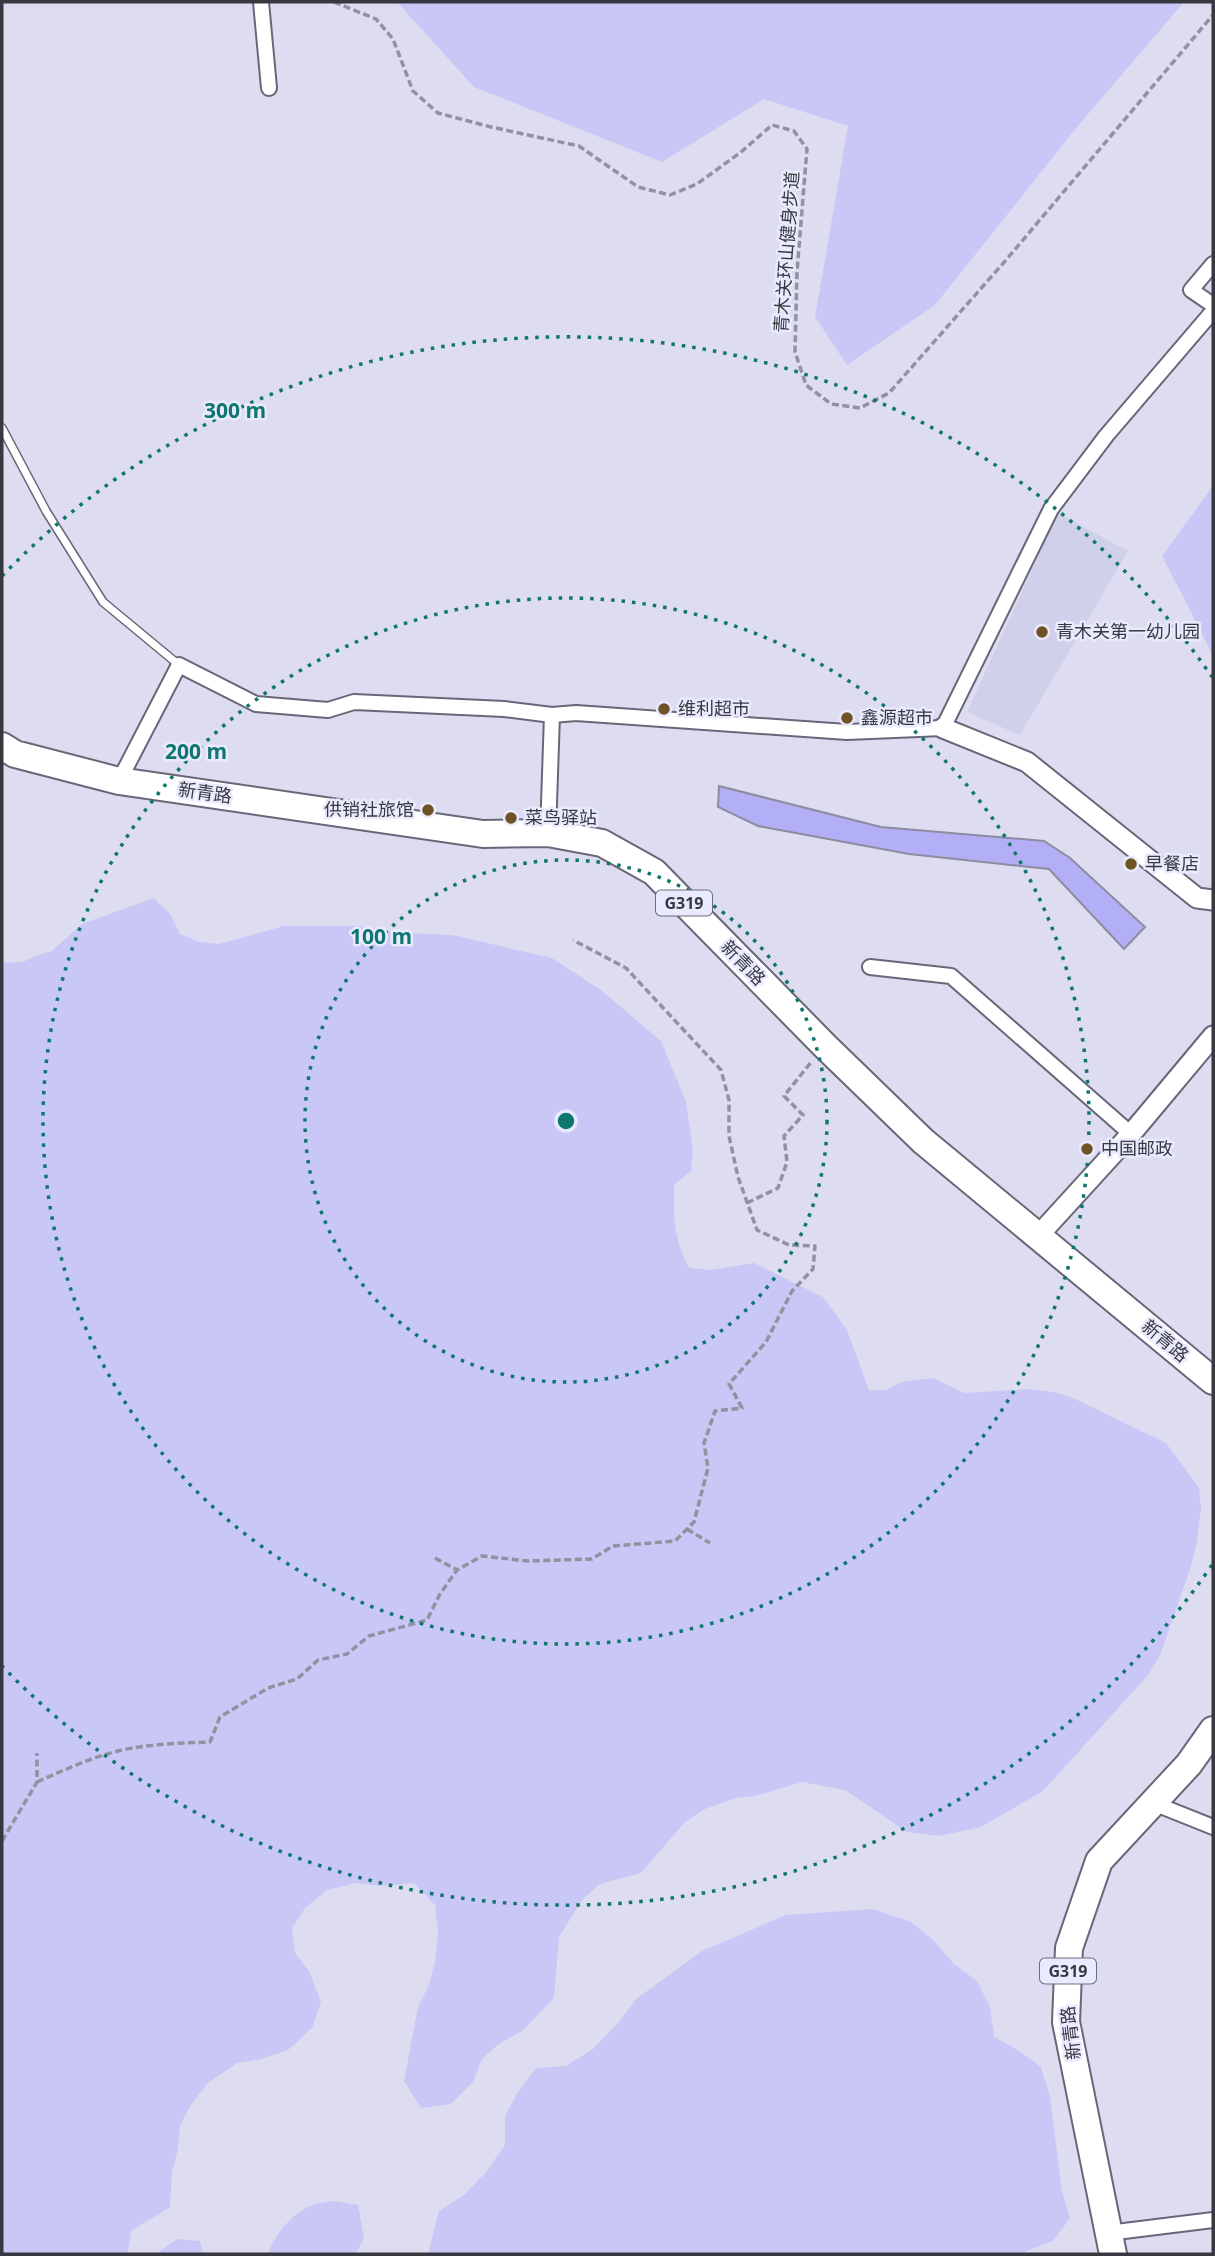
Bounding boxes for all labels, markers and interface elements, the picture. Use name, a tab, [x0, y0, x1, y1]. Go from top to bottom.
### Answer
street label: 青木关环山健身步道	[768, 170, 804, 334]
text: 300 m	[204, 396, 266, 424]
place label: 青木关第一幼儿园	[1056, 619, 1200, 643]
marker: 青木关第一幼儿园	[1034, 624, 1050, 640]
place label: 维利超市	[678, 696, 750, 720]
marker: 维利超市	[656, 701, 672, 717]
place label: 鑫源超市	[861, 705, 933, 729]
marker: 鑫源超市	[839, 710, 855, 726]
text: 200 m	[165, 737, 227, 765]
street label: 新青路	[177, 776, 234, 808]
place label: 供销社旅馆	[324, 797, 414, 821]
marker: 供销社旅馆	[420, 802, 436, 818]
place label: 菜鸟驿站	[525, 805, 597, 829]
marker: 菜鸟驿站	[503, 810, 519, 826]
place label: 早餐店	[1145, 851, 1199, 875]
marker: 早餐店	[1123, 856, 1139, 872]
road number: G319	[656, 890, 712, 916]
text: 100 m	[350, 922, 412, 950]
street label: 新青路	[716, 935, 771, 990]
centre of rings	[554, 1109, 578, 1133]
place label: 中国邮政	[1101, 1136, 1173, 1160]
marker: 中国邮政	[1079, 1141, 1095, 1157]
street label: 新青路	[1137, 1314, 1194, 1367]
road number: G319	[1040, 1958, 1096, 1983]
street label: 新青路	[1055, 2005, 1085, 2061]

